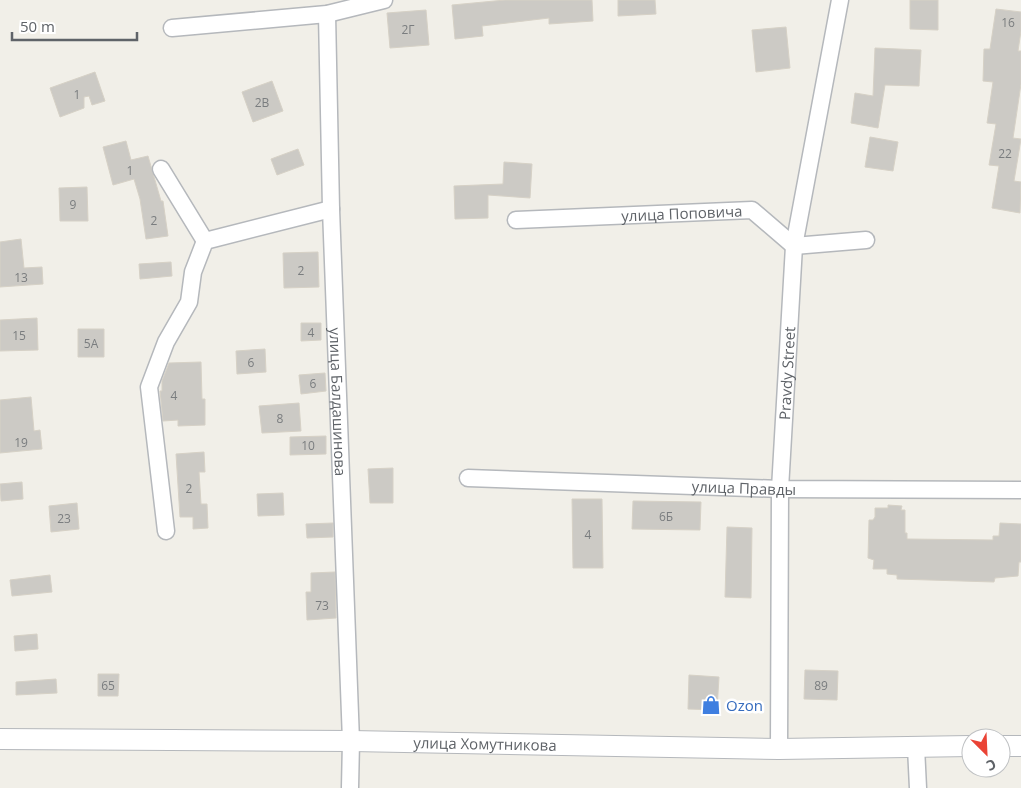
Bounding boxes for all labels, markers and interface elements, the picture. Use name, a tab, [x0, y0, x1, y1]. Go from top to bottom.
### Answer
scale bar	[12, 10, 138, 42]
house number: 16	[1001, 14, 1015, 31]
text: 50 m	[20, 16, 55, 36]
house number: 2Г	[401, 21, 415, 38]
house number: 1	[74, 86, 80, 103]
house number: 2В	[255, 94, 270, 111]
house number: 22	[998, 145, 1012, 162]
house number: 1	[127, 162, 133, 179]
house number: 9	[70, 196, 77, 213]
street label: улица Поповича	[621, 200, 743, 226]
house number: 2	[151, 212, 158, 229]
house number: 2	[298, 262, 305, 279]
house number: 13	[14, 269, 28, 286]
house number: 4	[308, 324, 315, 341]
street label: Pravdy Street	[774, 326, 799, 420]
house number: 15	[12, 327, 26, 344]
street label: улица Балдашинова	[325, 327, 351, 477]
house number: 5А	[84, 335, 99, 352]
house number: 6	[248, 354, 255, 371]
house number: 6	[310, 375, 317, 392]
house number: 4	[171, 387, 178, 404]
house number: 8	[277, 410, 284, 427]
house number: 19	[14, 434, 28, 451]
house number: 10	[301, 437, 315, 454]
street label: улица Правды	[691, 476, 796, 499]
house number: 2	[186, 480, 193, 497]
house number: 6Б	[659, 508, 673, 525]
house number: 23	[57, 510, 71, 527]
house number: 4	[585, 526, 592, 543]
house number: 73	[315, 597, 329, 614]
house number: 65	[101, 677, 115, 694]
house number: 89	[814, 677, 828, 694]
shop icon: Ozon	[700, 694, 722, 716]
place label: Ozon	[726, 695, 763, 715]
north arrow	[961, 728, 1011, 778]
street label: улица Хомутникова	[413, 732, 557, 755]
text: С	[983, 755, 999, 776]

